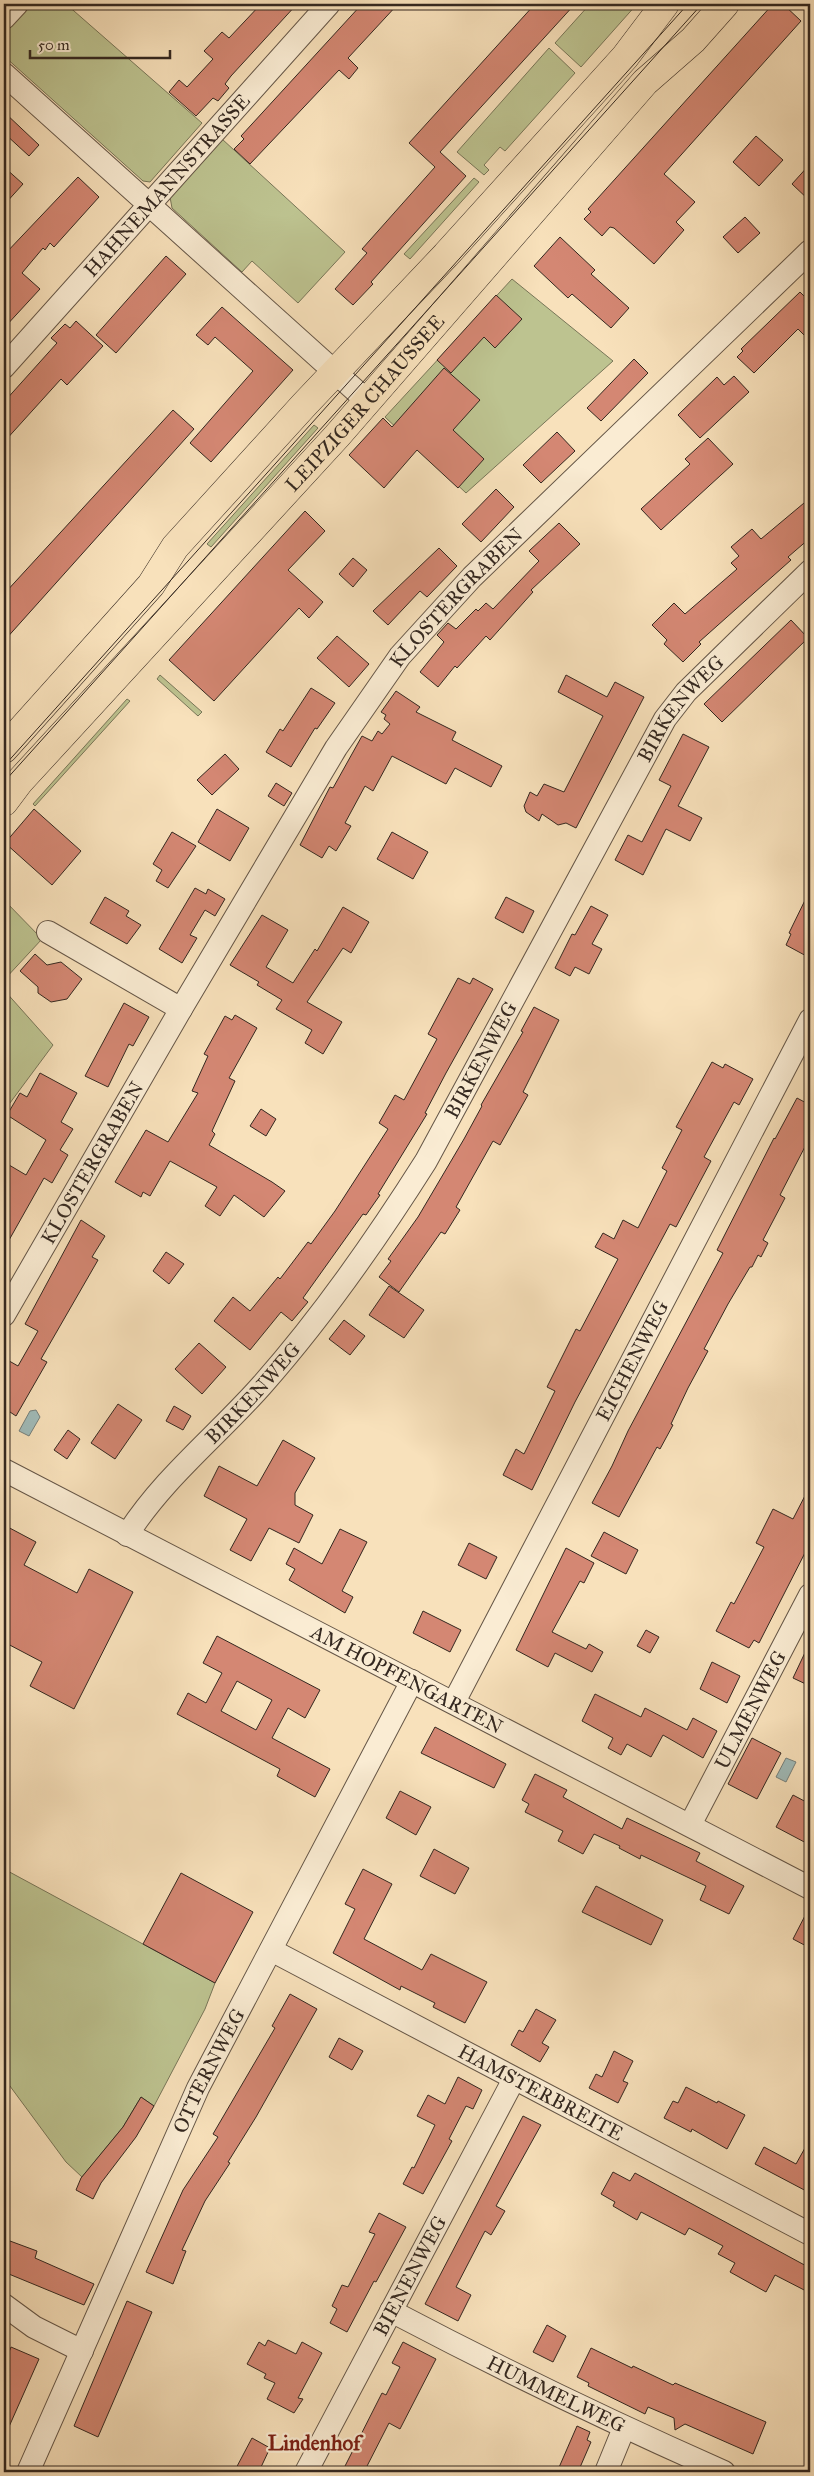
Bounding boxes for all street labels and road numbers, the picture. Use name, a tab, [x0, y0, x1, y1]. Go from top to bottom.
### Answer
street label: HAHNEMANNSTRASSE	[79, 89, 255, 282]
street label: LEIPZIGER CHAUSSEE	[280, 310, 449, 496]
street label: KLOSTERGRABEN	[384, 523, 528, 672]
street label: BIRKENWEG	[632, 650, 729, 766]
street label: BIRKENWEG	[439, 997, 522, 1122]
street label: KLOSTERGRABEN	[36, 1077, 149, 1248]
street label: EICHENWEG	[591, 1296, 674, 1425]
street label: BIRKENWEG	[200, 1337, 305, 1449]
street label: AM HOPFENGARTEN	[306, 1619, 507, 1739]
street label: ULMENWEG	[709, 1646, 791, 1773]
street label: OTTERNWEG	[168, 2004, 250, 2137]
street label: HAMSTERBREITE	[454, 2039, 627, 2145]
street label: BIENENWEG	[368, 2212, 451, 2340]
street label: HUMMELWEG	[483, 2350, 629, 2438]

